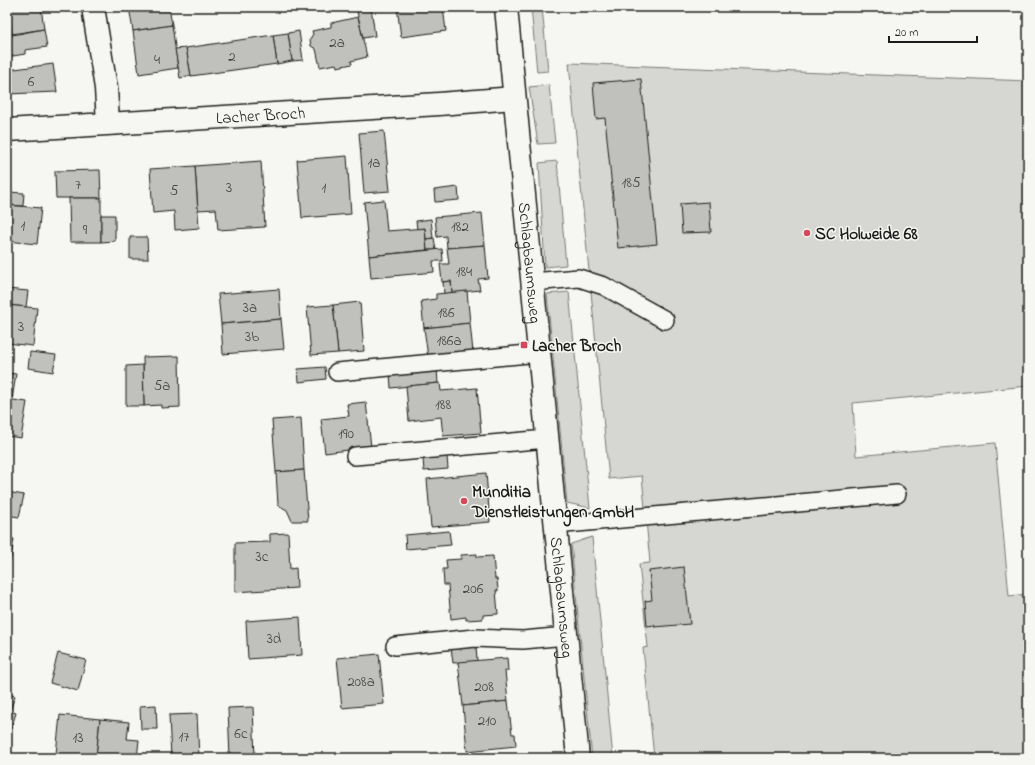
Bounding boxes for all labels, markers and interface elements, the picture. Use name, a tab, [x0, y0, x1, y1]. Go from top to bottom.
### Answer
scale bar	[889, 18, 977, 44]
text: 20 m	[895, 24, 918, 42]
house number: 2a	[329, 32, 345, 54]
house number: 2	[228, 46, 236, 68]
house number: 4	[154, 49, 160, 71]
house number: 6	[28, 71, 35, 93]
street label: Lacher Broch	[215, 101, 306, 131]
house number: 1a	[368, 152, 380, 174]
house number: 185	[622, 172, 641, 194]
house number: 7	[75, 174, 81, 196]
house number: 3	[226, 177, 232, 199]
house number: 1	[322, 177, 327, 199]
house number: 5	[170, 180, 179, 202]
street label: Schlagbaumsweg	[511, 201, 547, 325]
house number: 1	[21, 215, 26, 237]
house number: 182	[451, 216, 469, 238]
house number: 9	[83, 219, 88, 241]
place label: SC Holweide 68	[815, 222, 918, 247]
marker: SC Holweide 68	[802, 228, 812, 238]
house number: 184	[456, 261, 472, 283]
house number: 3a	[243, 297, 257, 319]
house number: 186	[438, 302, 455, 324]
house number: 3	[18, 316, 24, 338]
house number: 3b	[245, 326, 259, 348]
house number: 186a	[436, 330, 462, 352]
place label: Lacher Broch	[532, 334, 621, 359]
marker: Lacher Broch	[519, 340, 529, 350]
house number: 5a	[154, 375, 170, 397]
house number: 188	[435, 394, 451, 416]
house number: 190	[338, 423, 354, 445]
place label: Munditia Dienstleistungen GmbH	[471, 480, 635, 527]
marker: Munditia Dienstleistungen GmbH	[459, 496, 469, 506]
street label: Schlagbaumsweg	[543, 536, 579, 659]
house number: 3c	[256, 546, 269, 568]
house number: 206	[463, 578, 484, 600]
house number: 3d	[267, 628, 282, 650]
house number: 208a	[347, 671, 375, 693]
house number: 208	[474, 676, 494, 698]
house number: 210	[478, 710, 497, 732]
house number: 6c	[234, 723, 248, 745]
house number: 17	[179, 726, 189, 748]
house number: 13	[73, 727, 83, 749]

